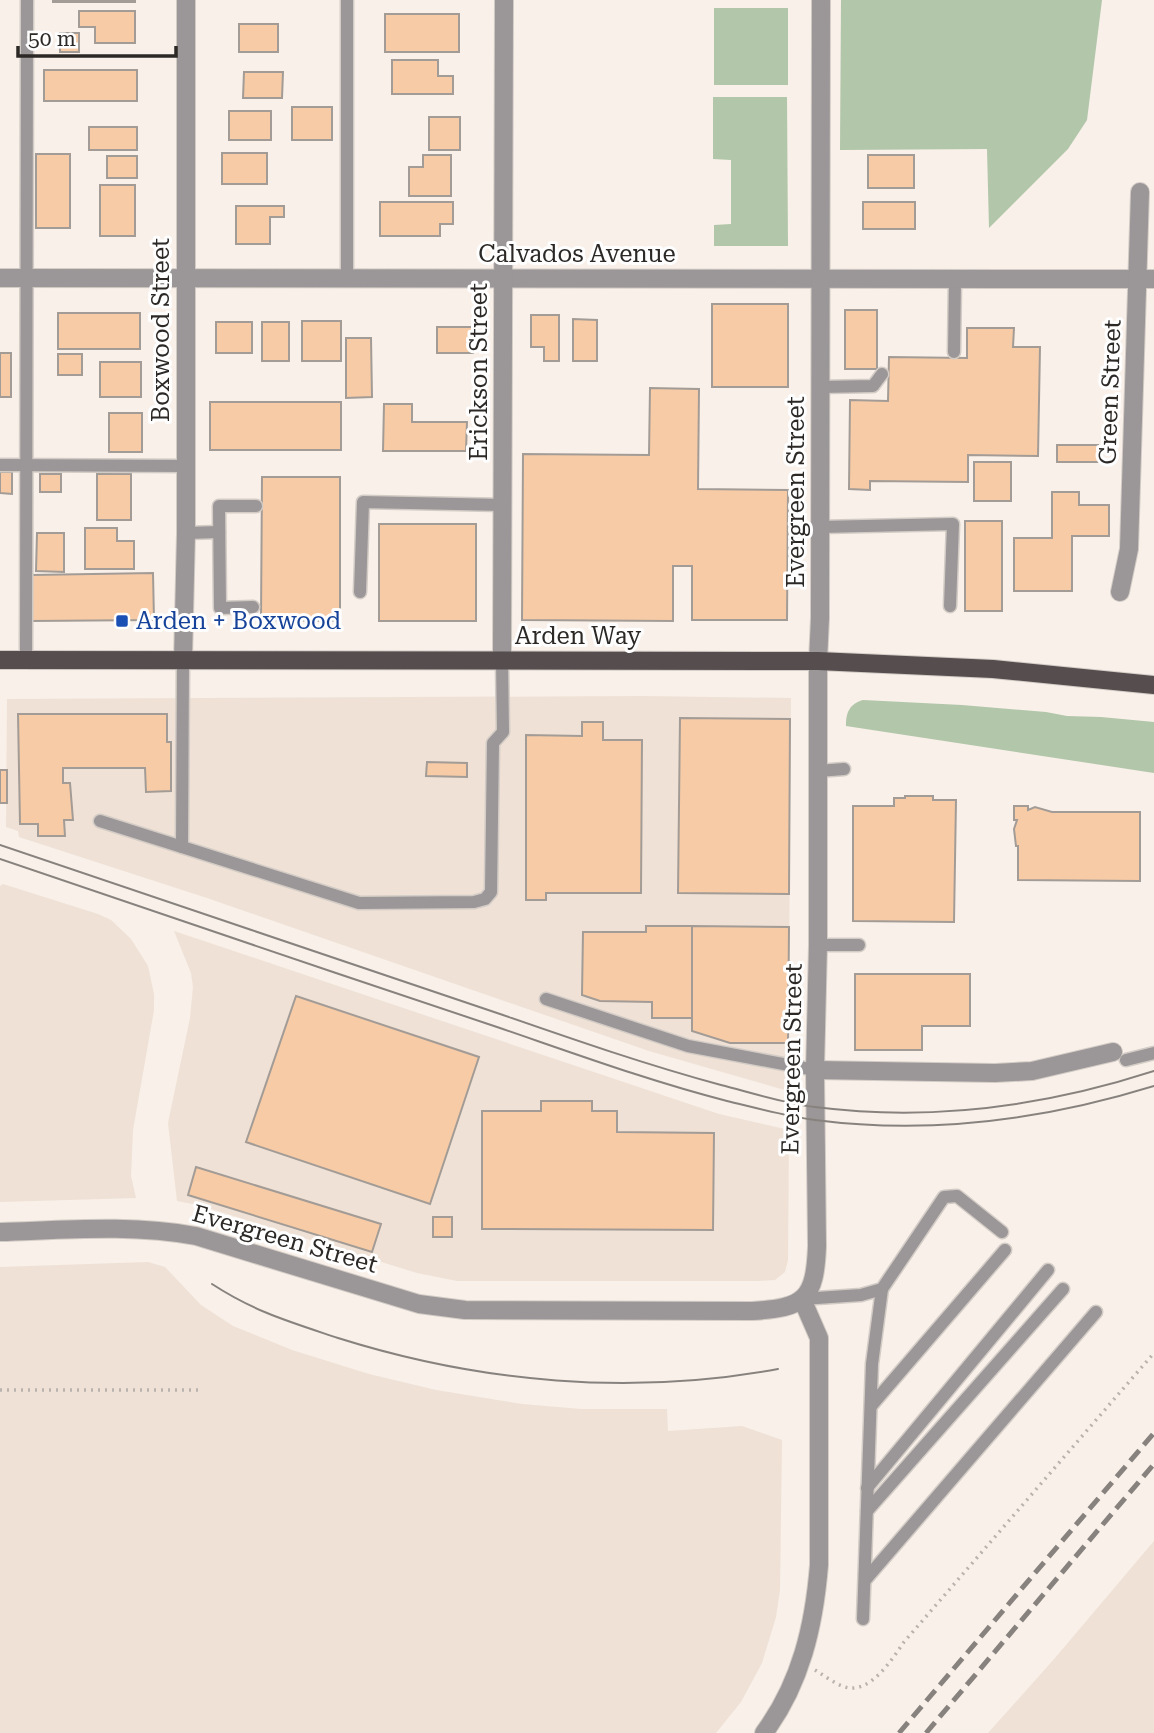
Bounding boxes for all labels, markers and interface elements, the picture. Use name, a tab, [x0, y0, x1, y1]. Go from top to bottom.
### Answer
scale bar	[18, 14, 175, 58]
text: 50 m	[28, 27, 76, 51]
street label: Boxwood Street	[147, 238, 175, 422]
street label: Calvados Avenue	[478, 240, 676, 268]
street label: Erickson Street	[465, 283, 493, 461]
street label: Green Street	[1093, 319, 1127, 465]
street label: Evergreen Street	[782, 396, 810, 588]
place label: Arden + Boxwood	[136, 607, 341, 635]
marker: Arden + Boxwood	[114, 613, 130, 629]
street label: Arden Way	[515, 622, 642, 650]
street label: Evergreen Street	[776, 963, 808, 1155]
street label: Evergreen Street	[189, 1199, 381, 1279]

